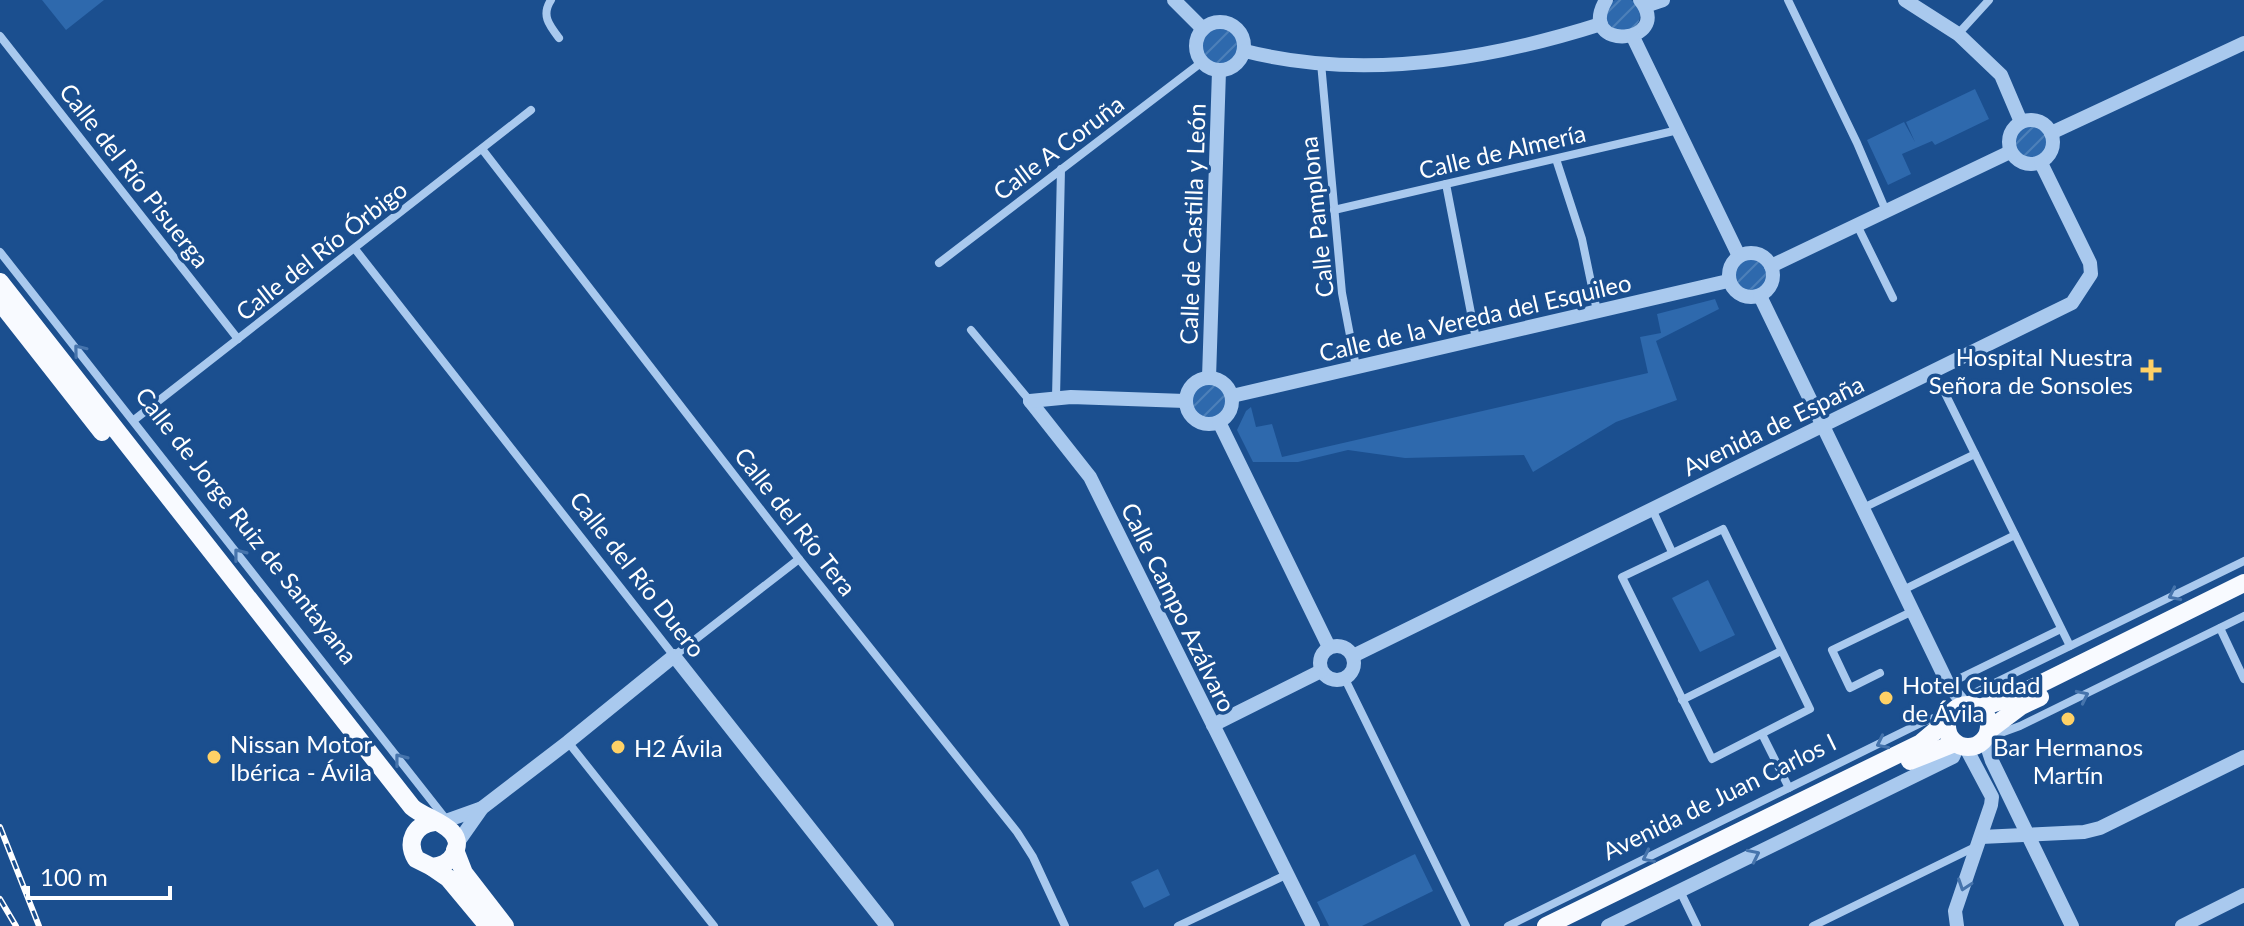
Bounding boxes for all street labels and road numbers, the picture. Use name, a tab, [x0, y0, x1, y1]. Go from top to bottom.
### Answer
street label: Calle del Río Pisuerga	[54, 77, 216, 273]
street label: Calle A Coruña	[987, 89, 1129, 205]
street label: Calle de Castilla y León	[1173, 103, 1211, 345]
street label: Calle de Almería	[1416, 118, 1588, 184]
street label: Calle Pamplona	[1293, 135, 1339, 299]
street label: Calle del Río Órbigo	[230, 174, 412, 326]
street label: Calle de la Vereda del Esquileo	[1316, 267, 1634, 367]
street label: Avenida de España	[1678, 369, 1868, 481]
street label: Calle de Jorge Ruiz de Santayana	[130, 381, 364, 669]
street label: Calle del Río Tera	[729, 441, 863, 601]
street label: Calle del Río Duero	[564, 485, 712, 663]
street label: Calle Campo Azálvaro	[1116, 498, 1242, 716]
street label: Avenida de Juan Carlos I	[1598, 727, 1840, 865]

